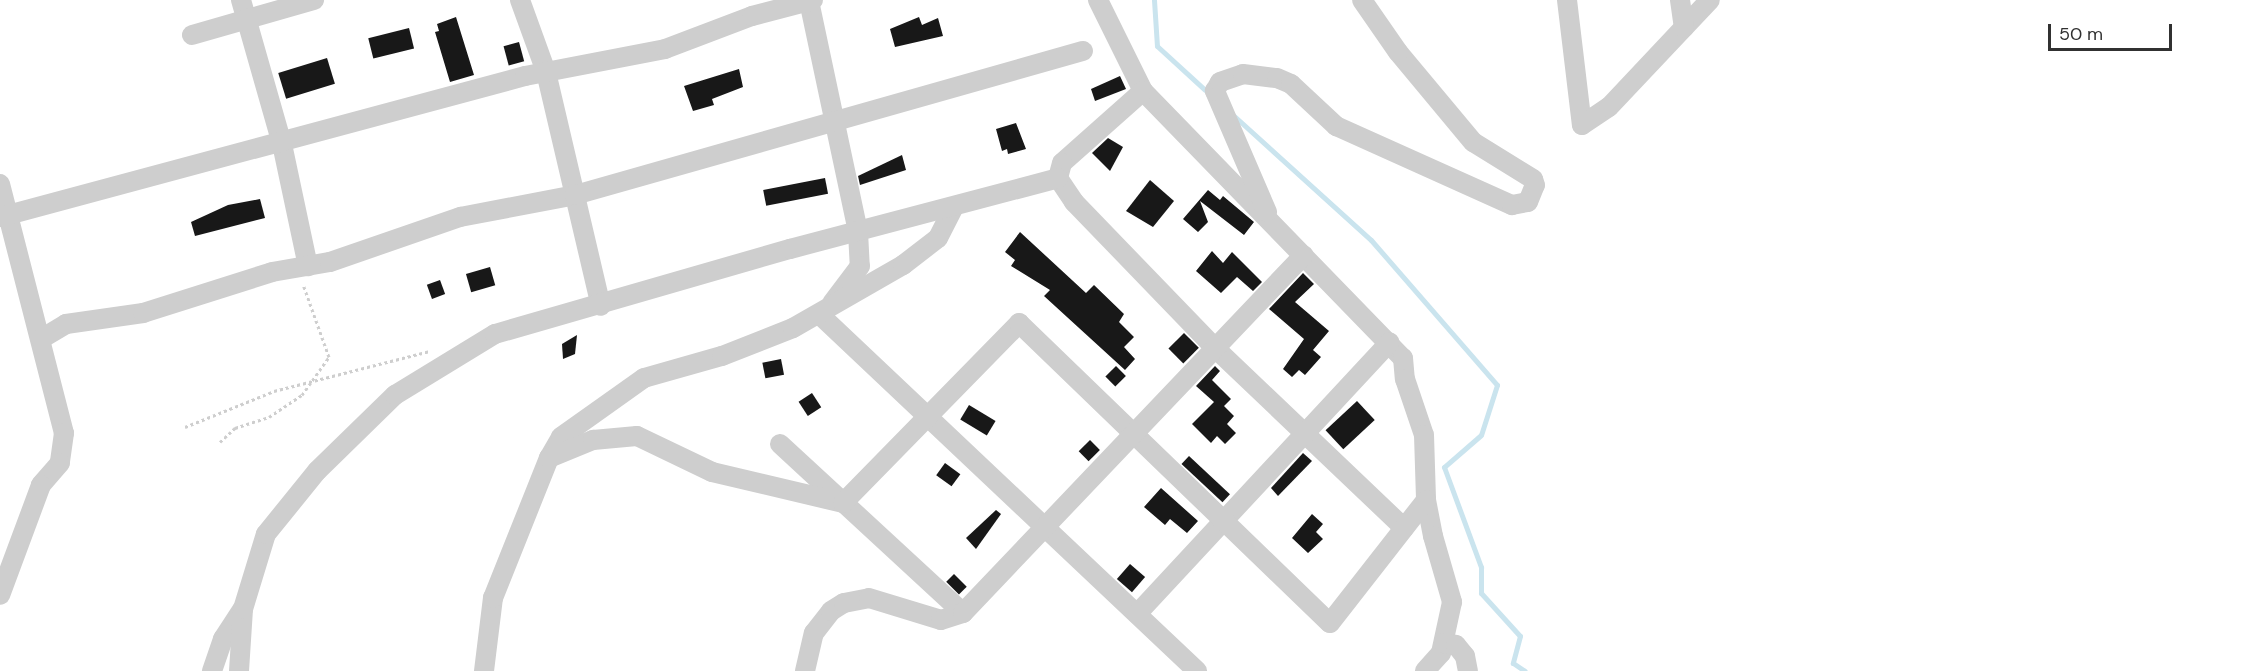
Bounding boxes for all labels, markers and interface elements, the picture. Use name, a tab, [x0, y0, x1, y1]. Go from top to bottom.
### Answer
scale bar	[2051, 12, 2176, 50]
text: 50 m	[2059, 22, 2103, 46]

